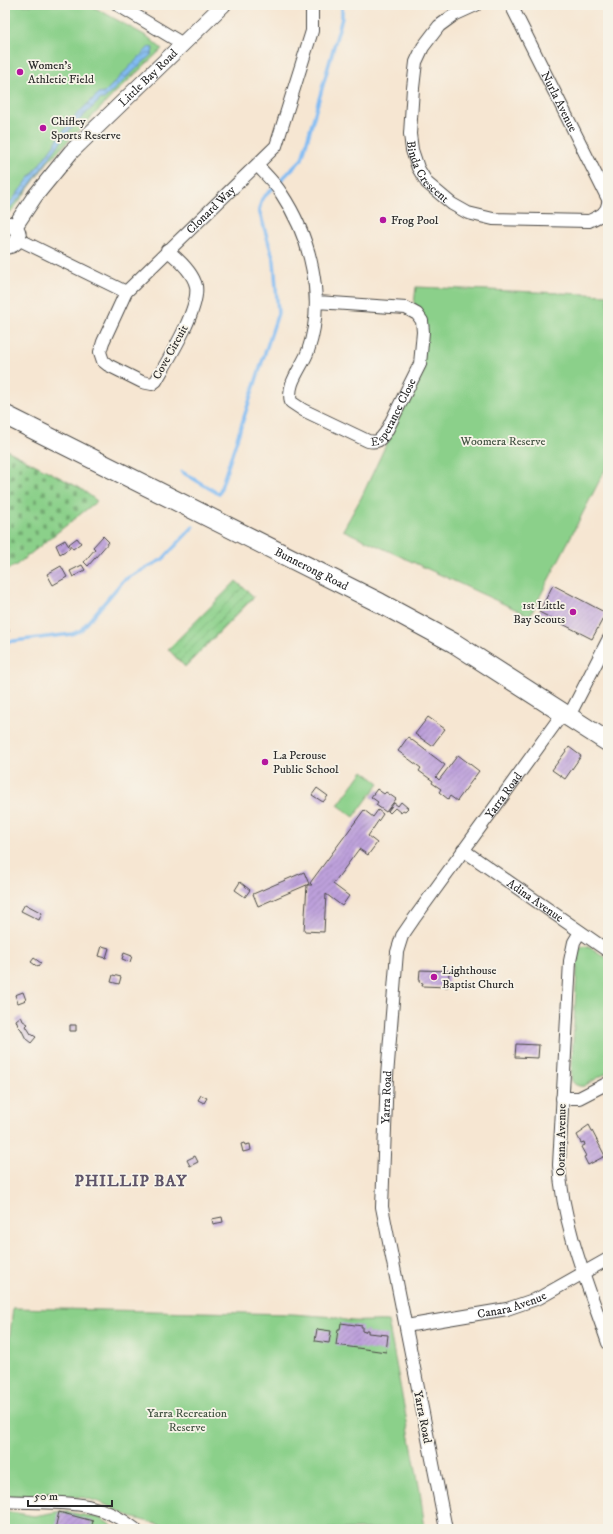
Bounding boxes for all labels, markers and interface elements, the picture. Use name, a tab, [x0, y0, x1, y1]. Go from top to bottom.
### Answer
street label: Little Bay Road	[116, 46, 181, 110]
place label: Women's Athletic Field	[27, 58, 94, 87]
marker: Women's Athletic Field	[15, 67, 25, 77]
street label: Nurla Avenue	[537, 69, 580, 135]
place label: Chifley Sports Reserve	[51, 114, 121, 143]
marker: Chifley Sports Reserve	[38, 123, 48, 133]
street label: Binda Crescent	[403, 140, 452, 206]
street label: Clonard Way	[183, 183, 239, 237]
place label: Frog Pool	[391, 213, 439, 228]
marker: Frog Pool	[378, 215, 388, 225]
street label: Cove Circuit	[149, 322, 192, 382]
street label: Esperance Close	[370, 376, 420, 450]
park label: Woomera Reserve	[460, 434, 545, 449]
street label: Bunnerong Road	[272, 544, 351, 594]
place label: 1st Little Bay Scouts	[513, 598, 565, 627]
marker: 1st Little Bay Scouts	[568, 607, 578, 617]
place label: La Perouse Public School	[273, 748, 339, 777]
marker: La Perouse Public School	[260, 757, 270, 767]
street label: Yarra Road	[482, 770, 526, 822]
street label: Adina Avenue	[504, 876, 566, 926]
place label: Lighthouse Baptist Church	[442, 963, 515, 992]
marker: Lighthouse Baptist Church	[429, 972, 439, 982]
street label: Yarra Road	[378, 1070, 395, 1124]
street label: Oorana Avenue	[553, 1104, 570, 1176]
district label: PHILLIP BAY	[75, 1171, 187, 1191]
street label: Canara Avenue	[476, 1288, 549, 1322]
street label: Yarra Road	[410, 1389, 435, 1445]
park label: Yarra Recreation Reserve	[147, 1406, 228, 1435]
scale bar	[28, 1482, 112, 1508]
text: 50 m	[34, 1489, 58, 1504]

